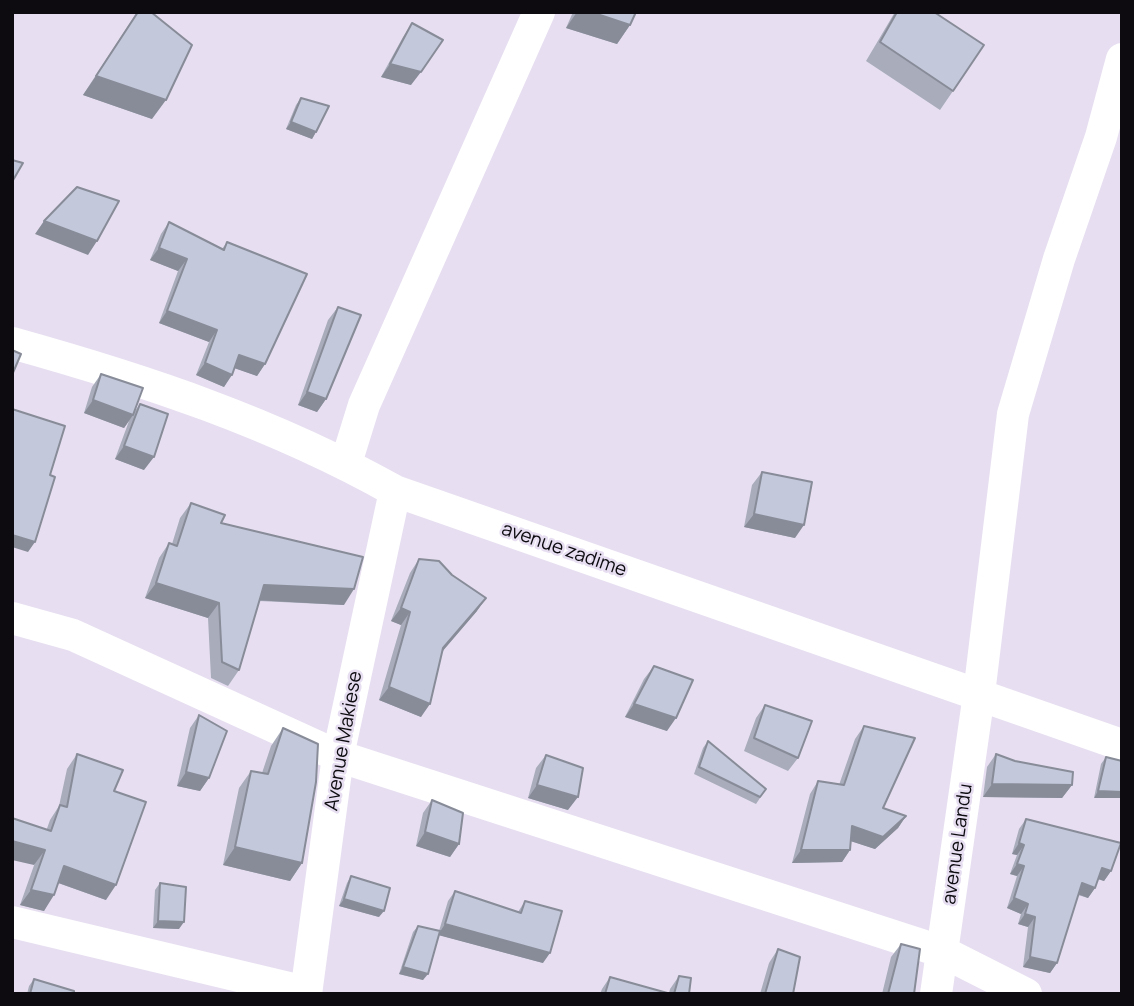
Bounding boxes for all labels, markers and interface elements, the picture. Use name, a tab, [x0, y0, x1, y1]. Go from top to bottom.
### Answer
street label: avenue zadime	[499, 518, 629, 582]
street label: Avenue Makiese	[320, 669, 368, 813]
street label: avenue Landu	[938, 782, 978, 906]

